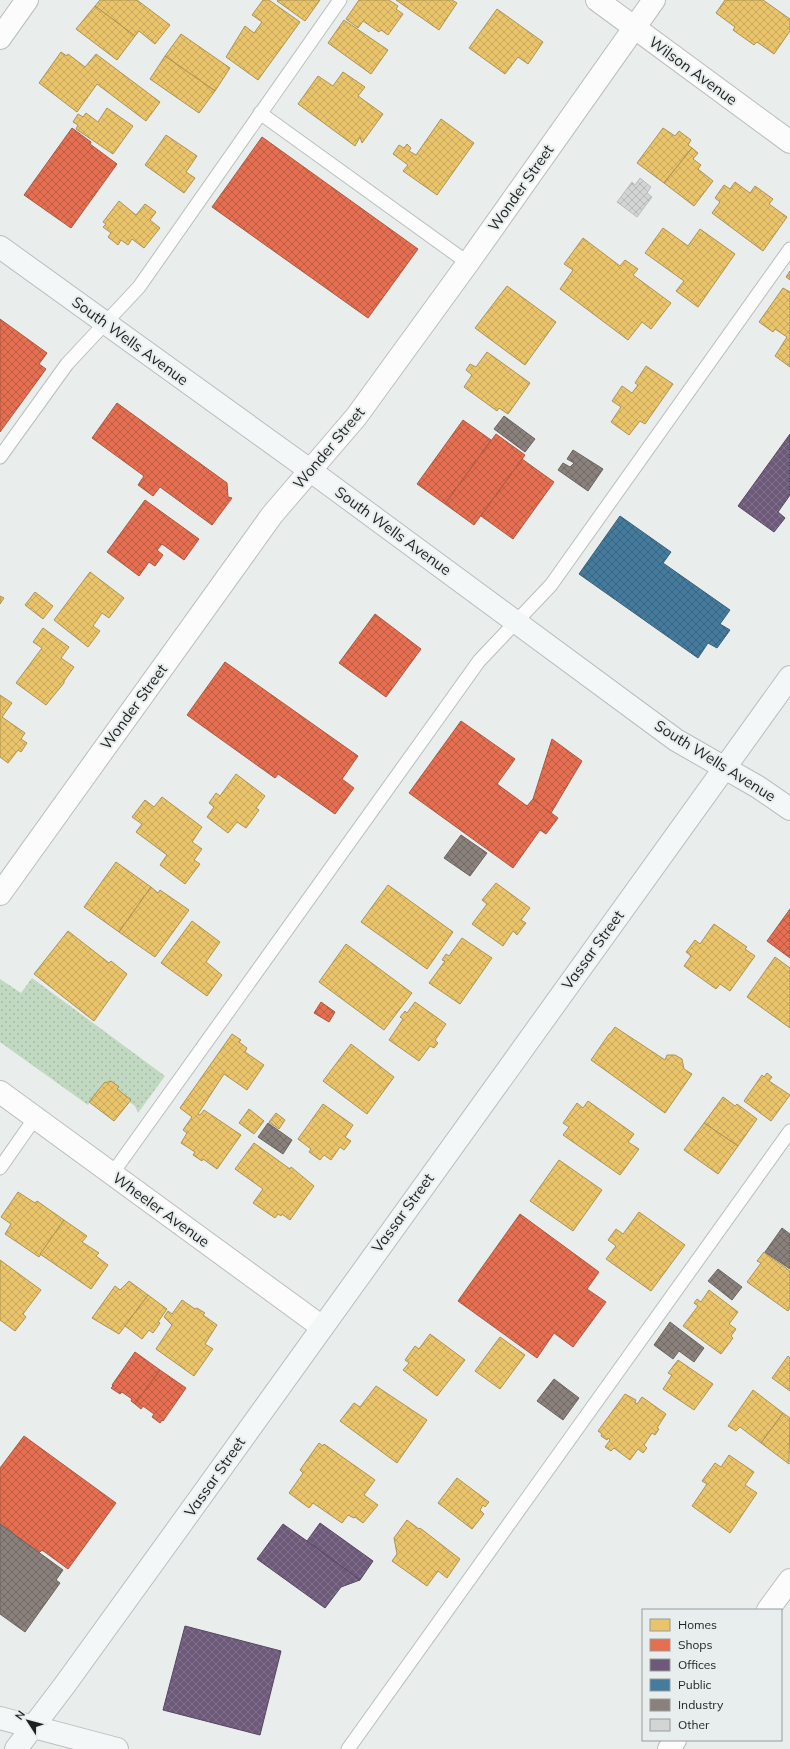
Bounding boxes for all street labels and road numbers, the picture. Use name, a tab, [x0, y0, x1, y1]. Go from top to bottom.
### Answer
street label: Wilson Avenue	[645, 32, 741, 109]
street label: Wonder Street	[484, 141, 557, 235]
street label: South Wells Avenue	[68, 292, 192, 389]
street label: Wonder Street	[289, 403, 368, 493]
street label: South Wells Avenue	[331, 482, 455, 579]
street label: Wonder Street	[96, 660, 171, 753]
street label: South Wells Avenue	[651, 716, 779, 806]
street label: Vassar Street	[557, 906, 628, 993]
street label: Wheeler Avenue	[109, 1168, 213, 1251]
street label: Vassar Street	[367, 1169, 438, 1256]
street label: Vassar Street	[180, 1433, 249, 1520]

